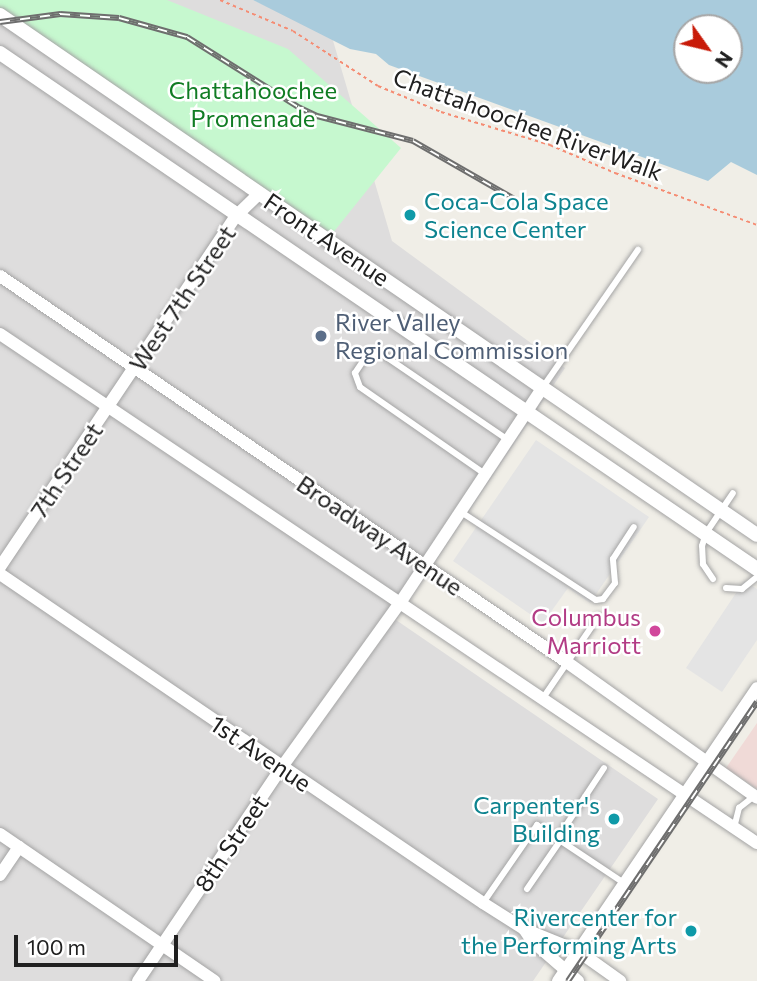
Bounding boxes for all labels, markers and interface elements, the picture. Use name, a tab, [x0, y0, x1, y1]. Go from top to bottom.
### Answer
north arrow	[673, 14, 743, 84]
text: N	[711, 48, 738, 72]
street label: Chattahoochee RiverWalk	[390, 62, 666, 186]
park label: Chattahoochee Promenade	[169, 76, 337, 132]
street label: Front Avenue	[259, 186, 395, 292]
place label: Coca-Cola Space Science Center	[424, 187, 609, 243]
marker: Coca-Cola Space Science Center	[402, 207, 418, 223]
street label: West 7th Street	[123, 220, 241, 376]
place label: River Valley Regional Commission	[335, 308, 568, 364]
marker: River Valley Regional Commission	[313, 328, 329, 344]
street label: 7th Street	[24, 417, 108, 523]
street label: Broadway Avenue	[292, 469, 468, 601]
place label: Columbus Marriott	[531, 603, 641, 659]
marker: Columbus Marriott	[647, 623, 663, 639]
street label: 1st Avenue	[205, 709, 317, 797]
street label: 8th Street	[188, 789, 274, 897]
place label: Carpenter's Building	[473, 791, 600, 847]
marker: Carpenter's Building	[606, 811, 622, 827]
place label: Rivercenter for the Performing Arts	[461, 903, 677, 959]
scale bar	[18, 922, 182, 966]
marker: Rivercenter for the Performing Arts	[683, 923, 699, 939]
text: 100 m	[27, 934, 86, 959]

